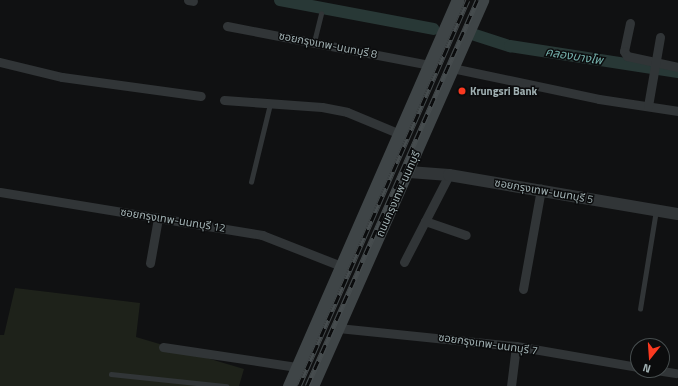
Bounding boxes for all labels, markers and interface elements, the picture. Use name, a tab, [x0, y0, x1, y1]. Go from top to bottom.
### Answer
street label: ซอยกรุงเทพ-นนทบุรี 8	[278, 29, 378, 61]
water label: คลองบางโพ	[544, 44, 604, 68]
place label: Krungsri Bank	[470, 84, 537, 98]
marker: Krungsri Bank	[457, 86, 467, 96]
street label: ถนนกรุงเทพ-นนทบุรี	[373, 149, 423, 239]
street label: ซอยกรุงเทพ-นนทบุรี 5	[494, 176, 594, 206]
street label: ซอยกรุงเทพ-นนทบุรี 12	[120, 205, 226, 235]
street label: ซอยกรุงเทพ-นนทบุรี 7	[438, 331, 538, 357]
north arrow	[630, 338, 670, 378]
text: N	[641, 360, 653, 377]

